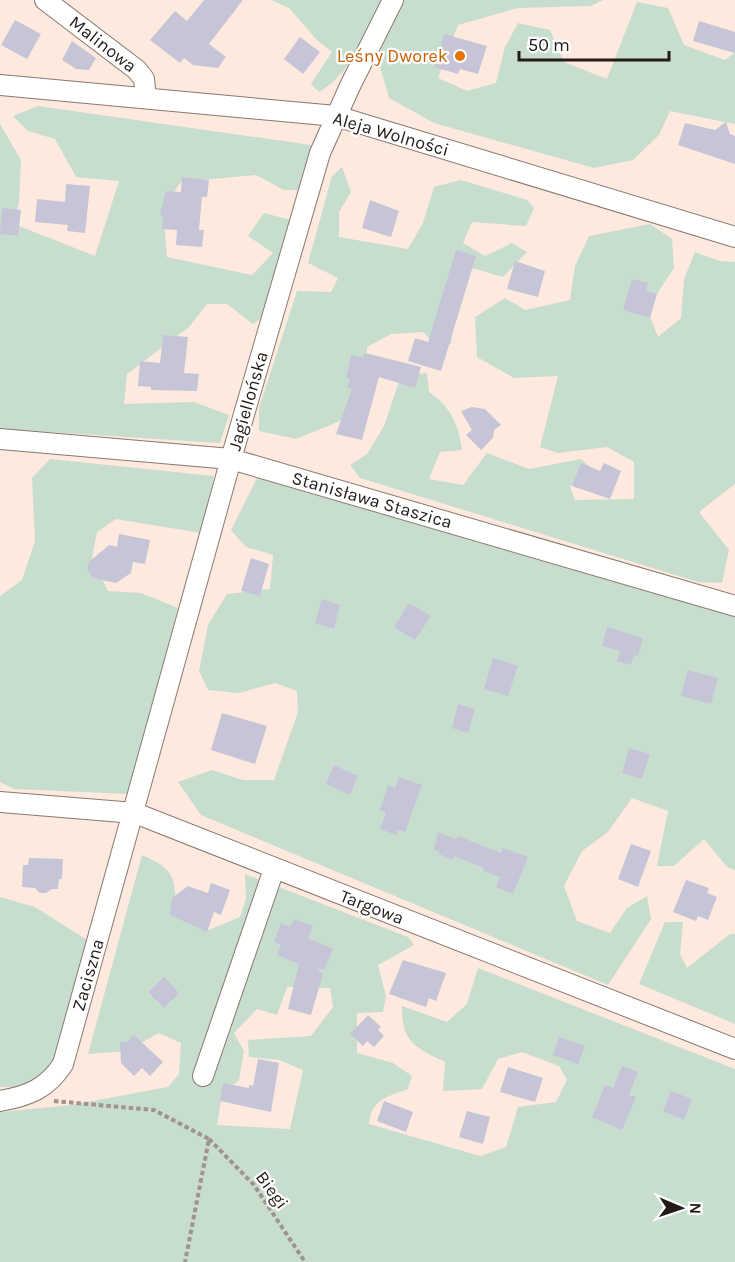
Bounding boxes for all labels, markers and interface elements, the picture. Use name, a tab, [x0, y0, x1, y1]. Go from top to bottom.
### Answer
street label: Malinowa	[65, 11, 141, 77]
scale bar	[519, 24, 669, 62]
text: 50 m	[528, 34, 570, 56]
place label: Leśny Dworek	[337, 45, 448, 67]
marker: Leśny Dworek	[453, 49, 467, 63]
street label: Aleja Wolności	[330, 107, 452, 161]
street label: Jagiellońska	[223, 349, 273, 453]
street label: Stanisława Staszica	[289, 467, 455, 533]
street label: Targowa	[337, 885, 407, 929]
street label: Zaciszna	[67, 936, 109, 1014]
street label: Biegi	[251, 1167, 293, 1213]
north arrow	[651, 1178, 711, 1238]
text: N	[686, 1202, 705, 1215]

